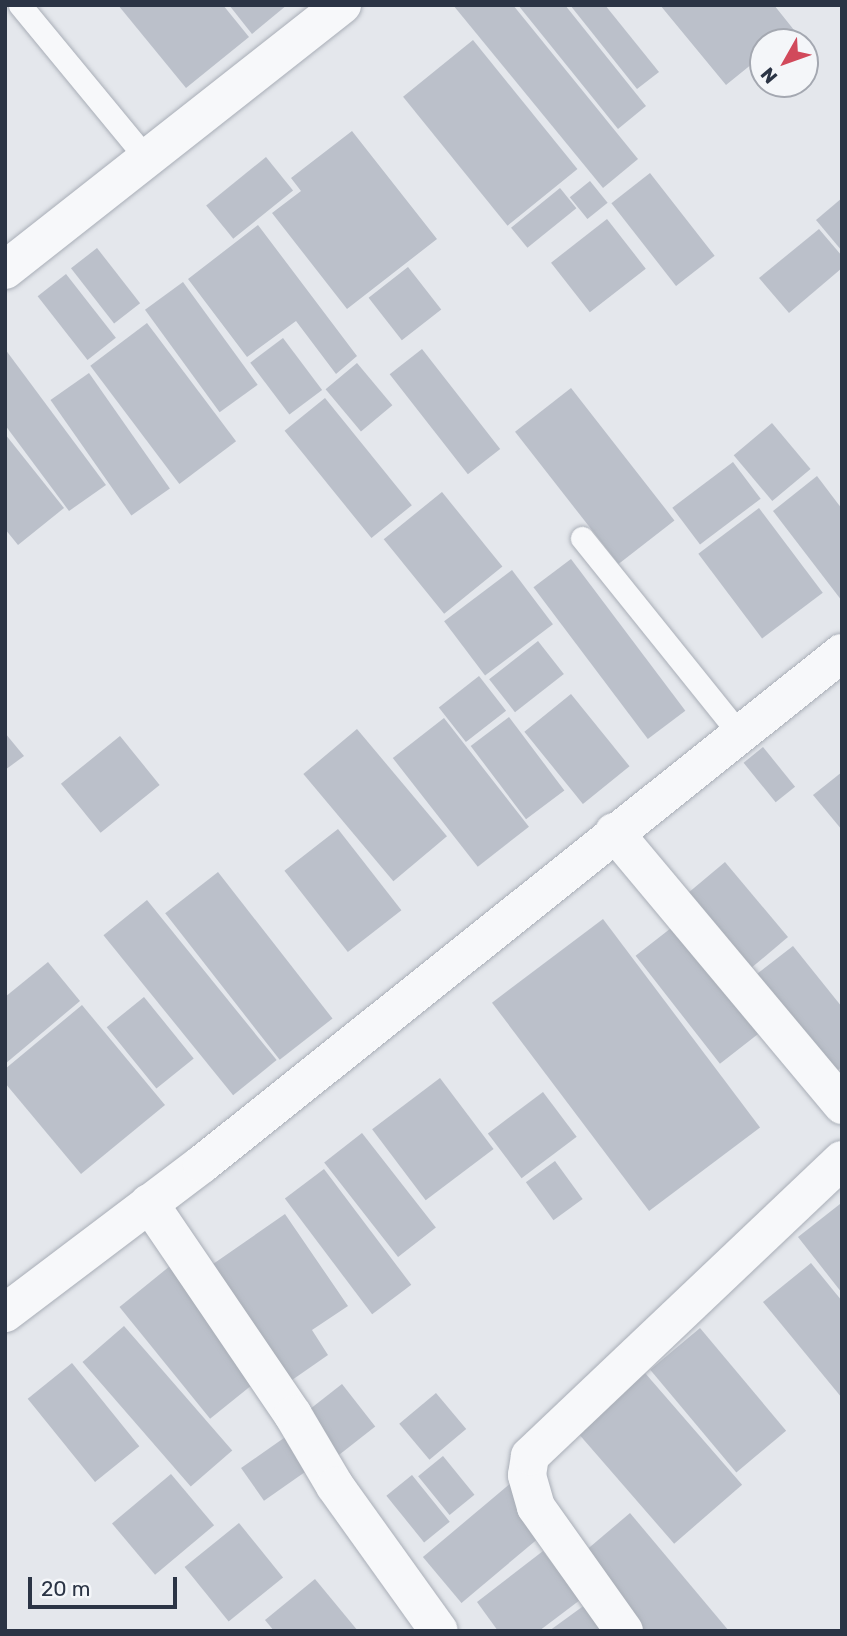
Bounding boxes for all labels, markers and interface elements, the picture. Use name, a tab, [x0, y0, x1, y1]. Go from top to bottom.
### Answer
north arrow	[749, 28, 819, 98]
text: N	[756, 63, 782, 88]
scale bar	[32, 1562, 180, 1606]
text: 20 m	[41, 1576, 90, 1601]

